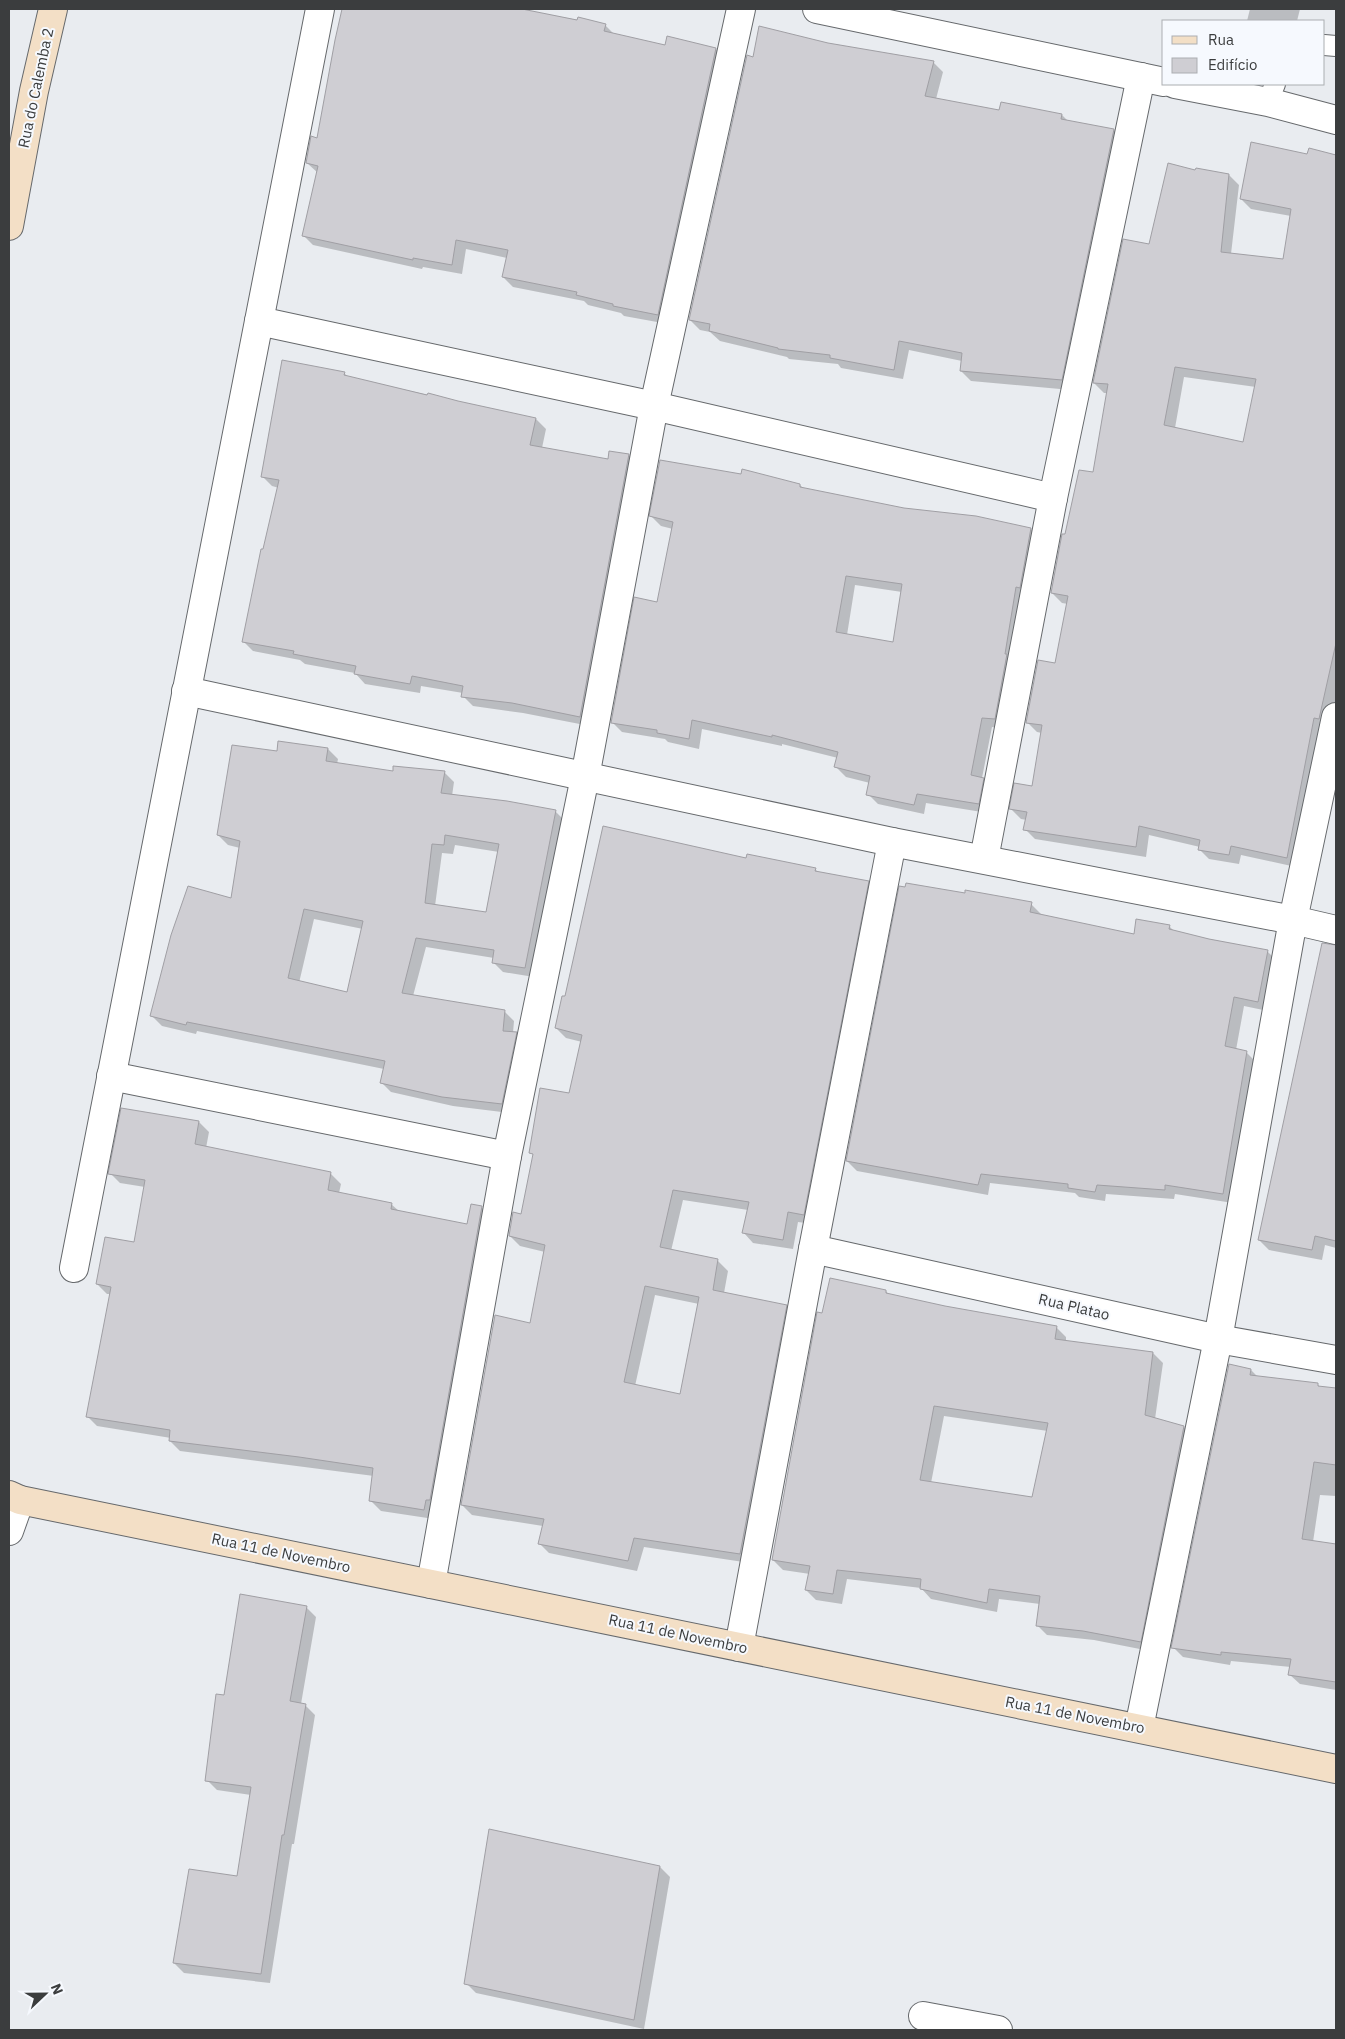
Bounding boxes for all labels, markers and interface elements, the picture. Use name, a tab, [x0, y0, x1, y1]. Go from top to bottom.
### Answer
legend	[1162, 20, 1325, 85]
street label: Rua do Calemba 2	[14, 26, 58, 150]
text: Rua	[1208, 30, 1234, 49]
text: Edifício	[1208, 55, 1257, 74]
street label: Rua Platao	[1037, 1289, 1112, 1324]
street label: Rua 11 de Novembro	[210, 1528, 352, 1577]
street label: Rua 11 de Novembro	[607, 1609, 749, 1658]
street label: Rua 11 de Novembro	[1004, 1692, 1146, 1737]
north arrow	[20, 1969, 70, 2019]
text: N	[47, 1981, 67, 1997]

